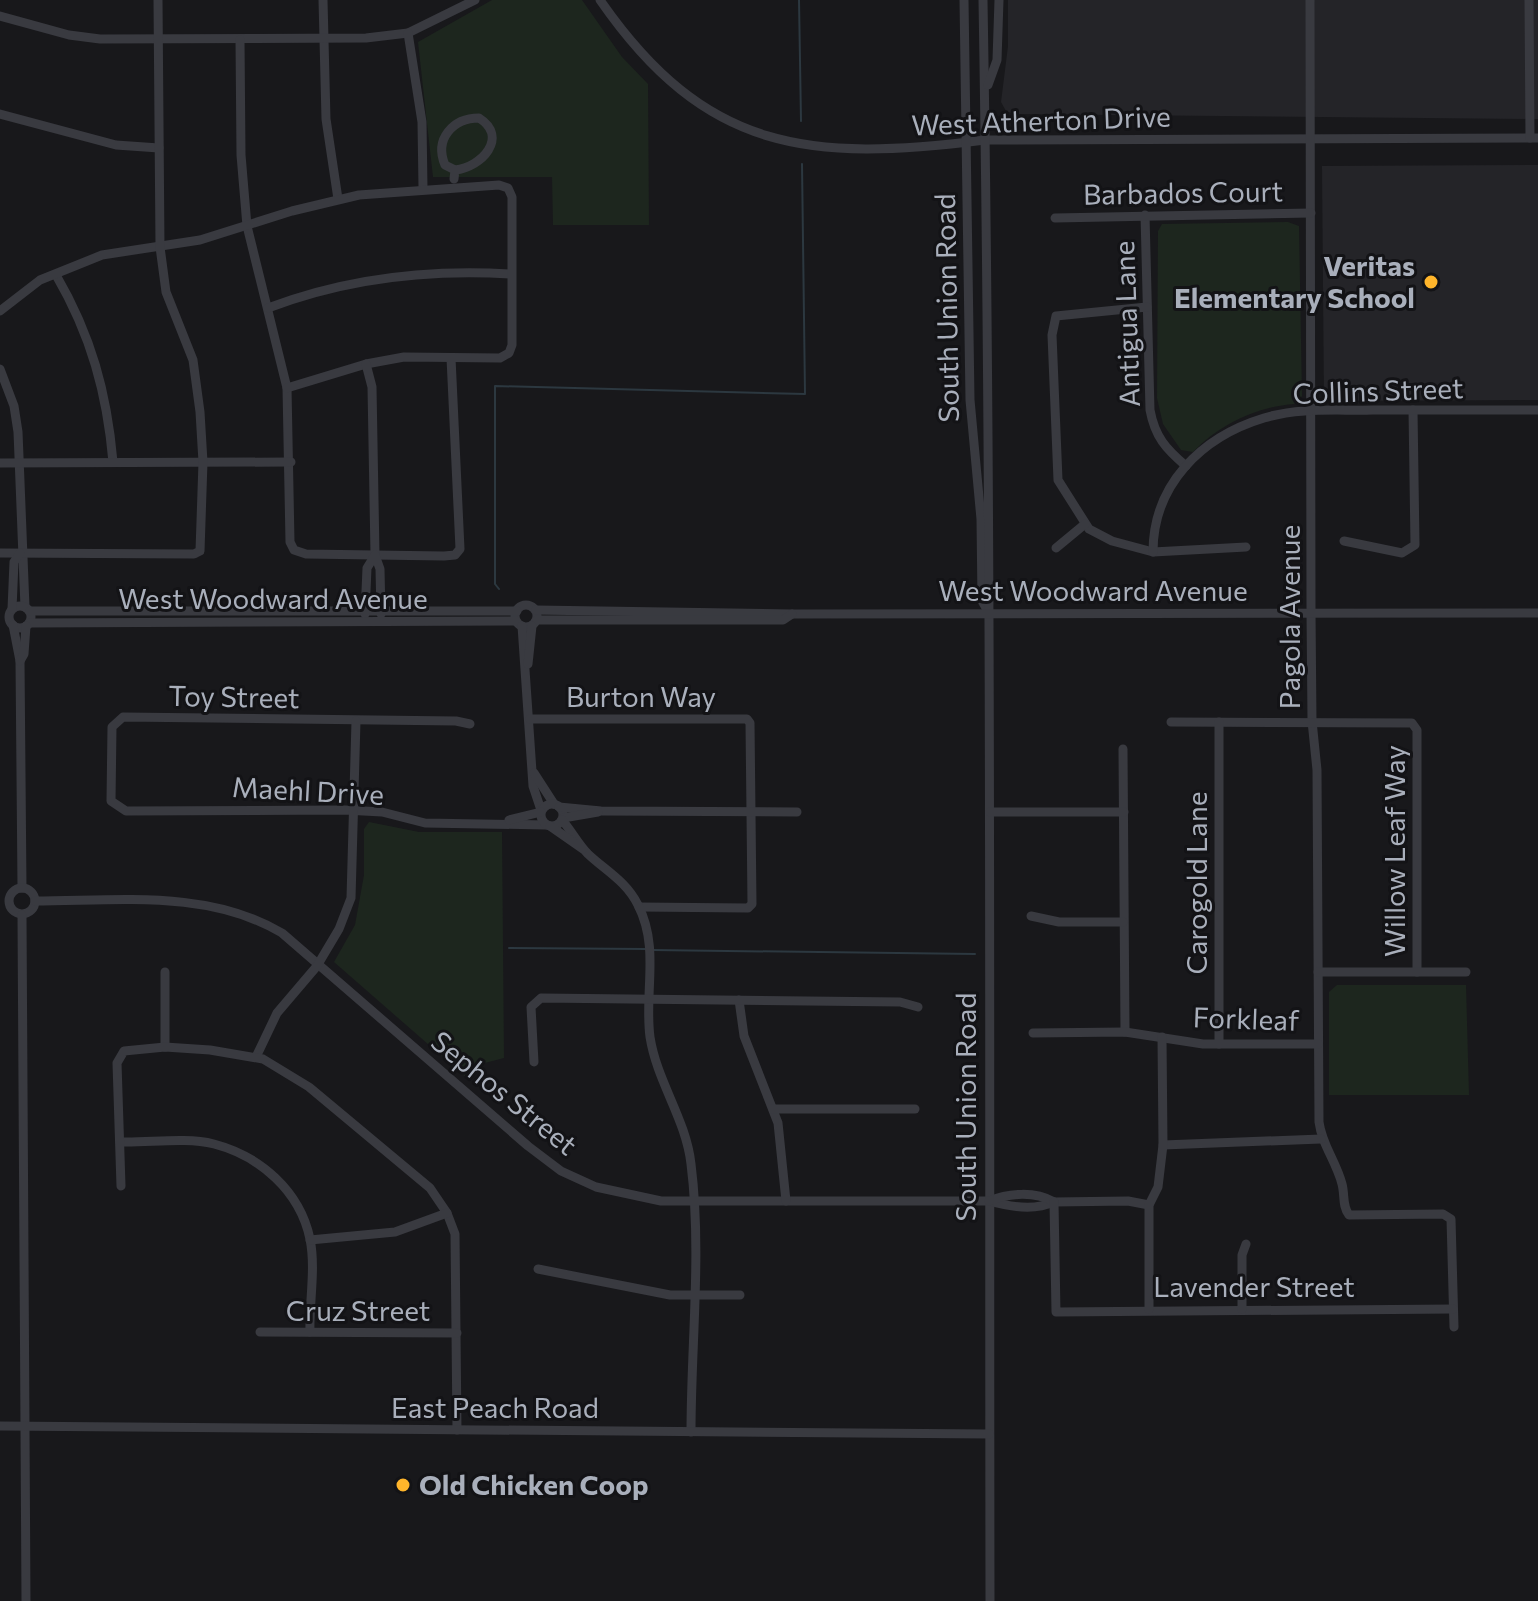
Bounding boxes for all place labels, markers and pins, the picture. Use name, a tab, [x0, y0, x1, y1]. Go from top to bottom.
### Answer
place label: Veritas Elementary School	[1174, 248, 1415, 314]
marker: Veritas Elementary School	[1422, 273, 1440, 291]
place label: Old Chicken Coop	[419, 1467, 649, 1501]
marker: Old Chicken Coop	[394, 1476, 412, 1494]

